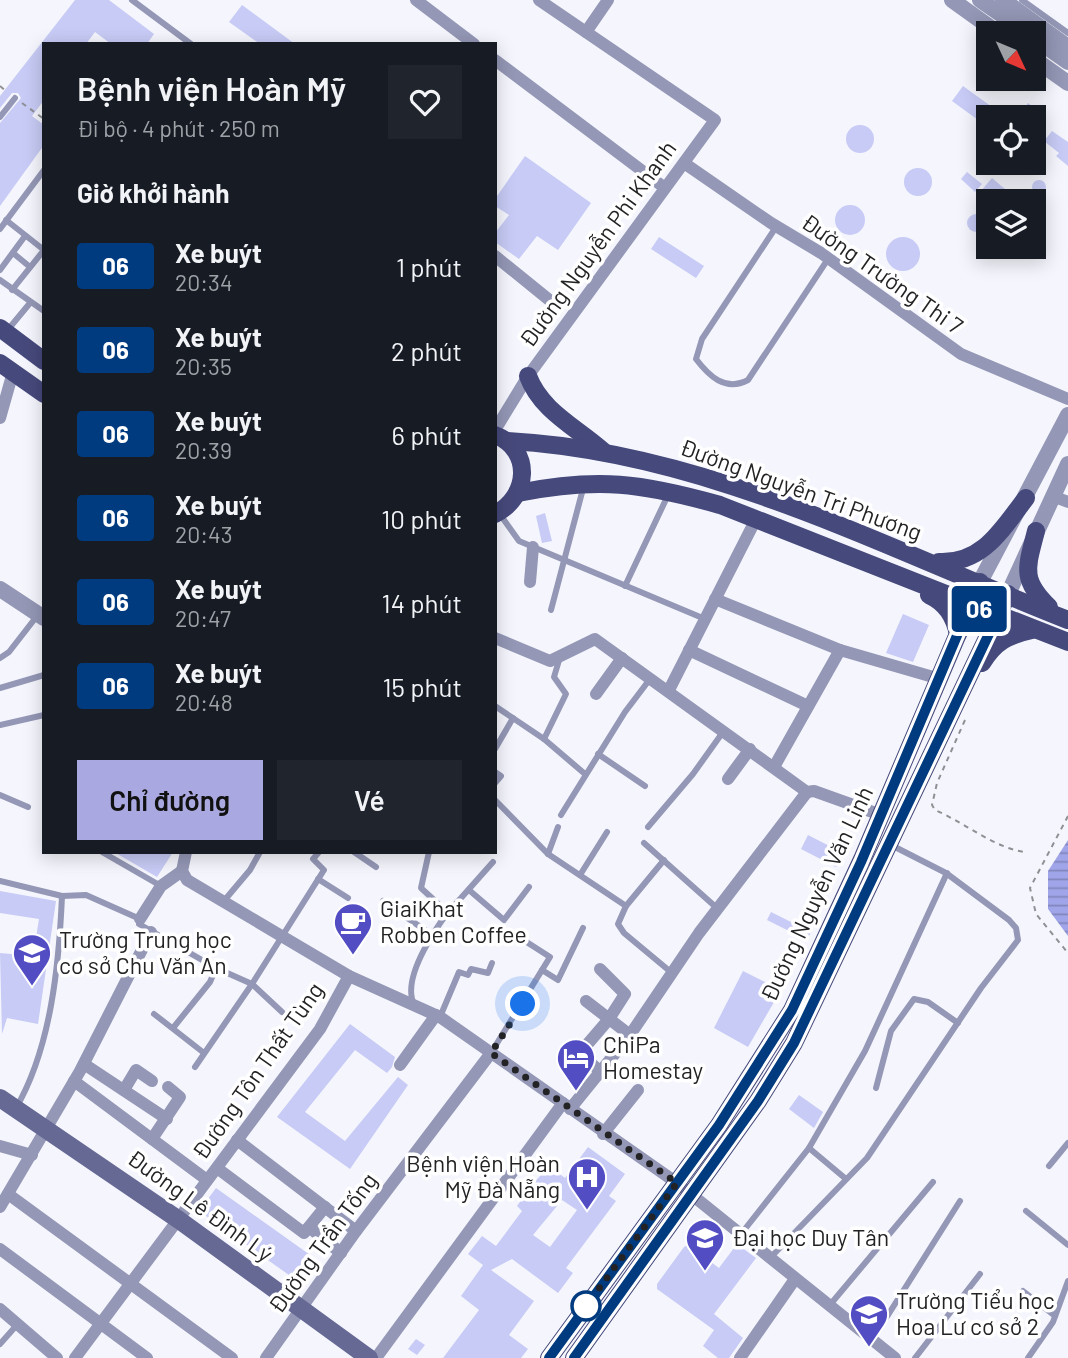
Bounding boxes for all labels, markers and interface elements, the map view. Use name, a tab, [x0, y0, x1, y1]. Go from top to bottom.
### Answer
north arrow	[976, 21, 1046, 91]
map controls	[976, 21, 1046, 259]
button: heart	[388, 65, 462, 139]
text: Bệnh viện Hoàn Mỹ	[77, 68, 346, 108]
button: locate	[976, 105, 1046, 175]
text: Đi bộ · 4 phút · 250 m	[77, 114, 280, 142]
street label: Đường Nguyễn Phi Khanh	[513, 135, 682, 352]
text: Giờ khởi hành	[77, 177, 230, 208]
button: layers	[976, 189, 1046, 259]
street label: Đường Trường Thi 7	[797, 207, 969, 339]
text: Xe buýt	[175, 237, 262, 268]
text: 06	[102, 251, 129, 280]
text: 1 phút	[396, 251, 462, 282]
text: 20:34	[175, 268, 233, 296]
text: Xe buýt	[175, 321, 262, 352]
text: 06	[102, 335, 129, 364]
text: 2 phút	[391, 335, 462, 366]
text: 20:35	[175, 352, 232, 380]
text: Xe buýt	[175, 405, 262, 436]
text: 06	[102, 419, 129, 448]
text: 6 phút	[392, 419, 462, 450]
street label: Đường Nguyễn Tri Phương	[677, 432, 926, 546]
text: 20:39	[175, 436, 232, 464]
text: Xe buýt	[175, 489, 262, 520]
text: 06	[102, 503, 129, 532]
text: 10 phút	[381, 503, 462, 534]
text: 20:43	[175, 520, 233, 548]
text: Xe buýt	[175, 573, 262, 604]
line badge: 06	[948, 586, 1010, 632]
text: 06	[102, 587, 129, 616]
text: 14 phút	[382, 587, 462, 618]
text: 06	[966, 594, 992, 623]
text: 20:47	[175, 604, 231, 632]
text: Xe buýt	[175, 657, 262, 688]
text: 06	[102, 671, 129, 700]
text: 15 phút	[383, 671, 462, 702]
text: 20:48	[175, 688, 233, 716]
button: Chỉ đường	[77, 760, 263, 840]
button: Vé	[277, 760, 462, 840]
street label: Đường Nguyễn Văn Linh	[754, 782, 878, 1006]
place label: GiaiKhat Robben Coffee	[380, 894, 527, 948]
cafe icon: GiaiKhat Robben Coffee	[332, 901, 374, 956]
place label: Trường Trung học cơ sở Chu Văn An	[59, 925, 232, 979]
school or university icon: Trường Trung học cơ sở Chu Văn An	[11, 932, 53, 987]
street label: Đường Tôn Thất Tùng	[186, 977, 329, 1164]
your location	[505, 986, 540, 1021]
place label: ChiPa Homestay	[603, 1030, 704, 1084]
hotel icon: ChiPa Homestay	[555, 1037, 597, 1092]
street label: Đường Lê Đình Lý	[123, 1143, 279, 1268]
place label: Bệnh viện Hoàn Mỹ Đà Nẵng	[406, 1149, 560, 1203]
hospital icon: Bệnh viện Hoàn Mỹ Đà Nẵng	[566, 1156, 608, 1211]
street label: Đường Trần Tống	[262, 1167, 383, 1318]
school or university icon: Đại học Duy Tân	[684, 1217, 726, 1272]
place label: Đại học Duy Tân	[732, 1223, 889, 1251]
place label: Trường Tiểu học Hoa Lư cơ sở 2	[896, 1286, 1055, 1340]
unlabelled marker	[571, 1291, 601, 1321]
school or university icon: Trường Tiểu học Hoa Lư cơ sở 2	[848, 1293, 890, 1348]

